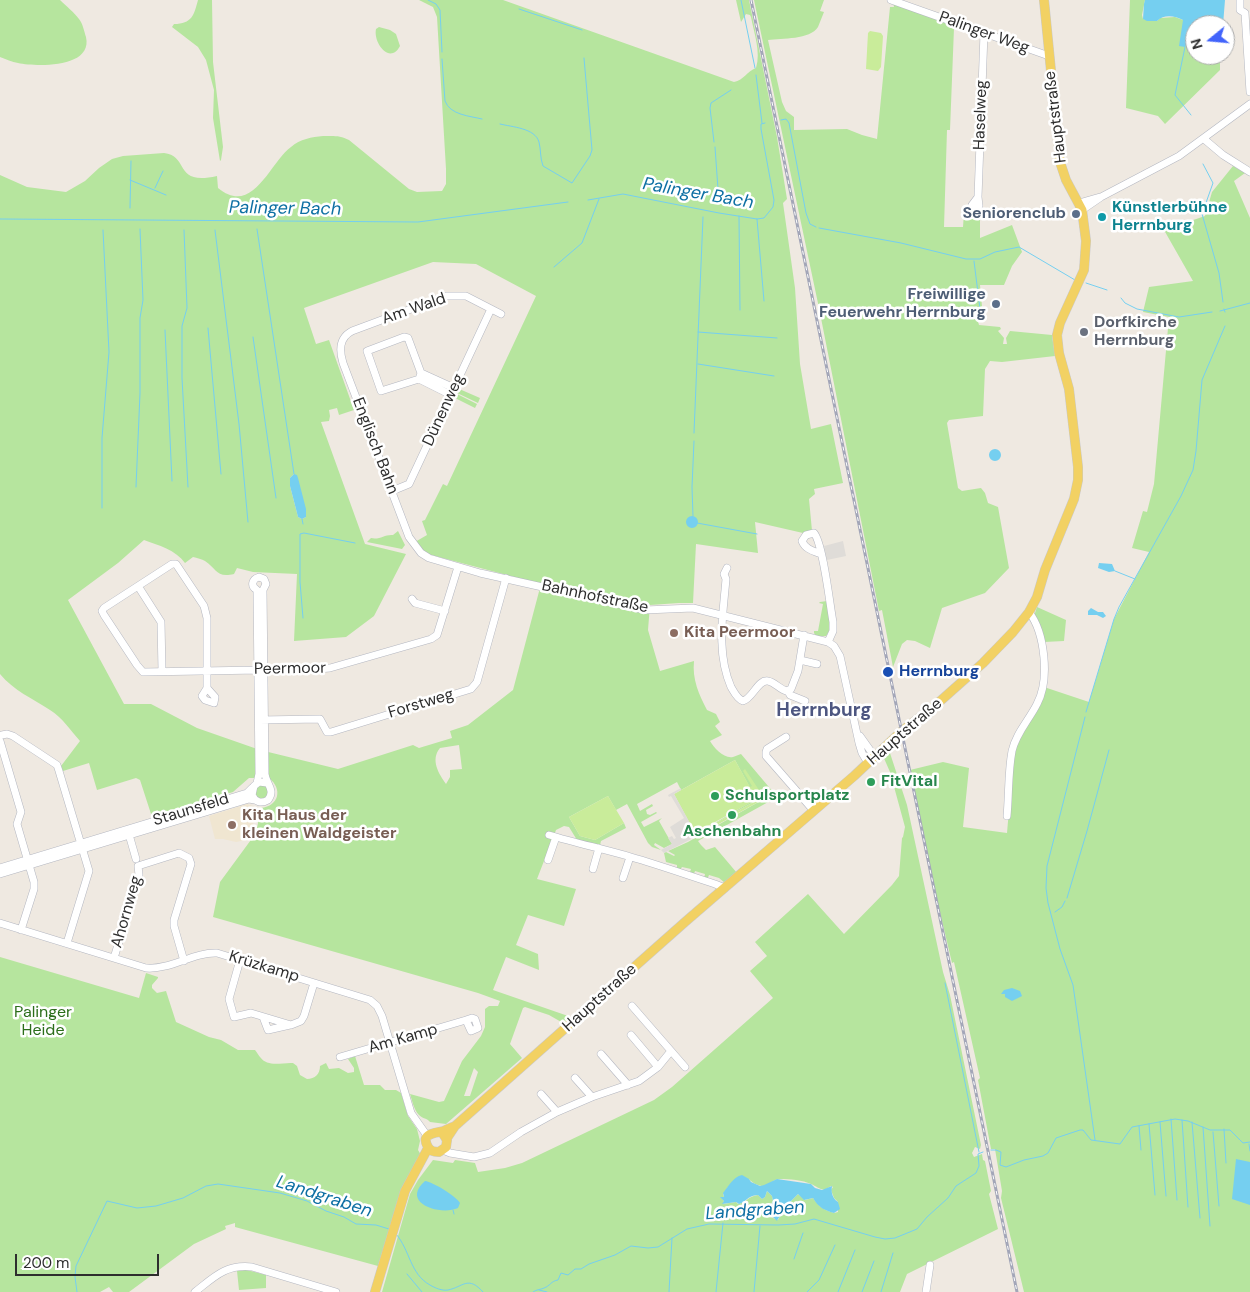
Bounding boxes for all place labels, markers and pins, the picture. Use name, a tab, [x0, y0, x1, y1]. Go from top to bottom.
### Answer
place label: Künstlerbühne Herrnburg	[1112, 198, 1227, 236]
place label: Seniorenclub	[962, 204, 1066, 224]
marker: Seniorenclub	[1070, 208, 1082, 220]
marker: Künstlerbühne Herrnburg	[1096, 211, 1108, 223]
place label: Freiwillige Feuerwehr Herrnburg	[819, 285, 986, 323]
marker: Freiwillige Feuerwehr Herrnburg	[990, 298, 1002, 310]
place label: Dorfkirche Herrnburg	[1094, 313, 1177, 351]
marker: Dorfkirche Herrnburg	[1078, 326, 1090, 338]
place label: Kita Peermoor	[684, 623, 795, 643]
marker: Kita Peermoor	[668, 627, 680, 639]
place label: Herrnburg	[899, 662, 979, 682]
marker: Herrnburg	[881, 665, 895, 679]
place label: FitVital	[881, 772, 937, 792]
marker: FitVital	[865, 776, 877, 788]
place label: Schulsportplatz	[725, 786, 849, 806]
marker: Schulsportplatz	[709, 790, 721, 802]
place label: Kita Haus der kleinen Waldgeister	[242, 806, 397, 844]
marker: Aschenbahn	[726, 809, 738, 821]
marker: Kita Haus der kleinen Waldgeister	[226, 819, 238, 831]
place label: Aschenbahn	[683, 822, 781, 842]

